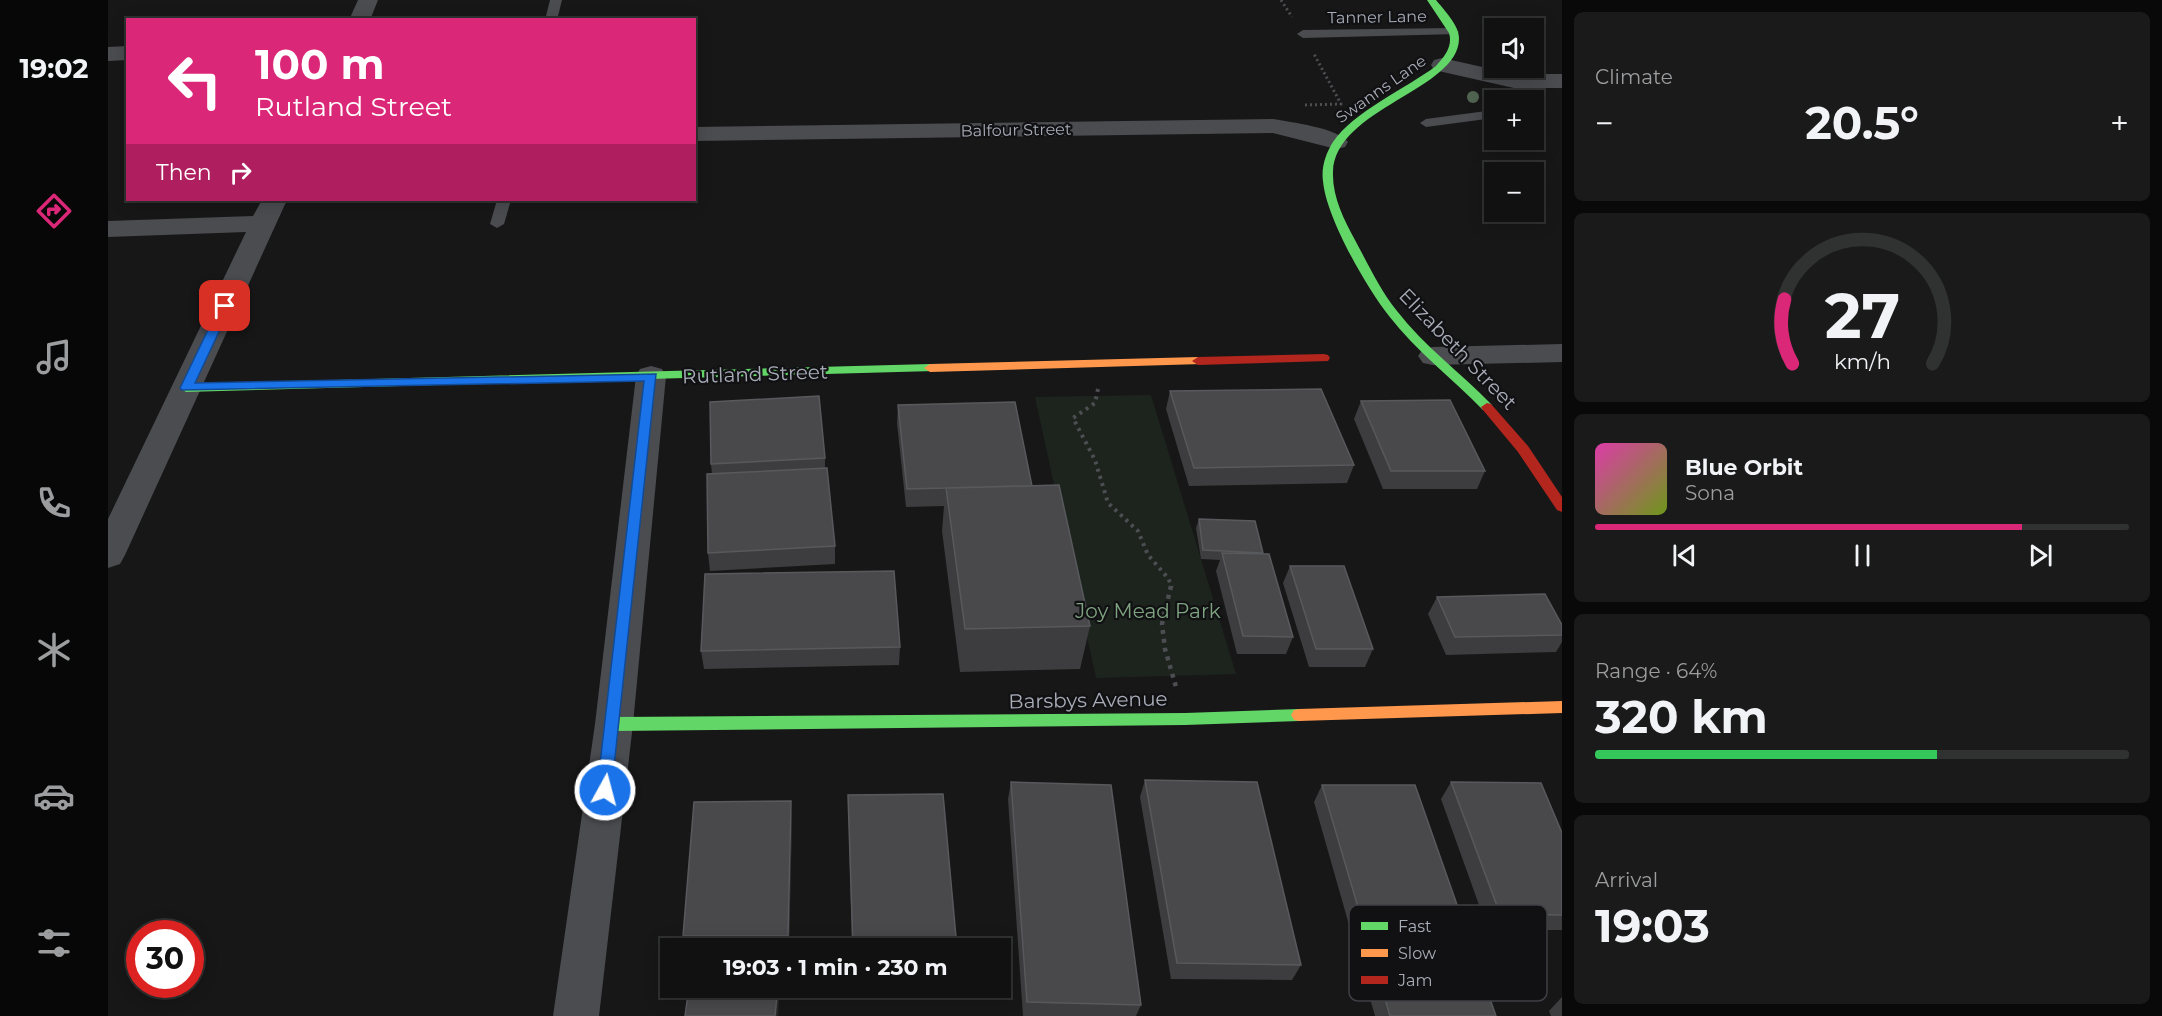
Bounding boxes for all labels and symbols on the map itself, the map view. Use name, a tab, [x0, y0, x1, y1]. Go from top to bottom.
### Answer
street label: Tanner Lane	[1327, 7, 1427, 27]
street label: Swanns Lane	[1332, 51, 1430, 127]
street label: Balfour Street	[960, 120, 1072, 140]
pin	[199, 280, 250, 331]
street label: Elizabeth Street	[1394, 283, 1522, 415]
street label: Rutland Street	[682, 359, 828, 389]
park label: Joy Mead Park	[1074, 599, 1221, 623]
street label: Barsbys Avenue	[1008, 687, 1168, 713]
position arrow	[573, 758, 637, 822]
legend	[1349, 905, 1547, 1001]
text: Fast	[1398, 917, 1432, 936]
speed limit sign: 30	[126, 920, 204, 998]
text: Slow	[1398, 944, 1436, 963]
text: Jam	[1397, 971, 1432, 990]

